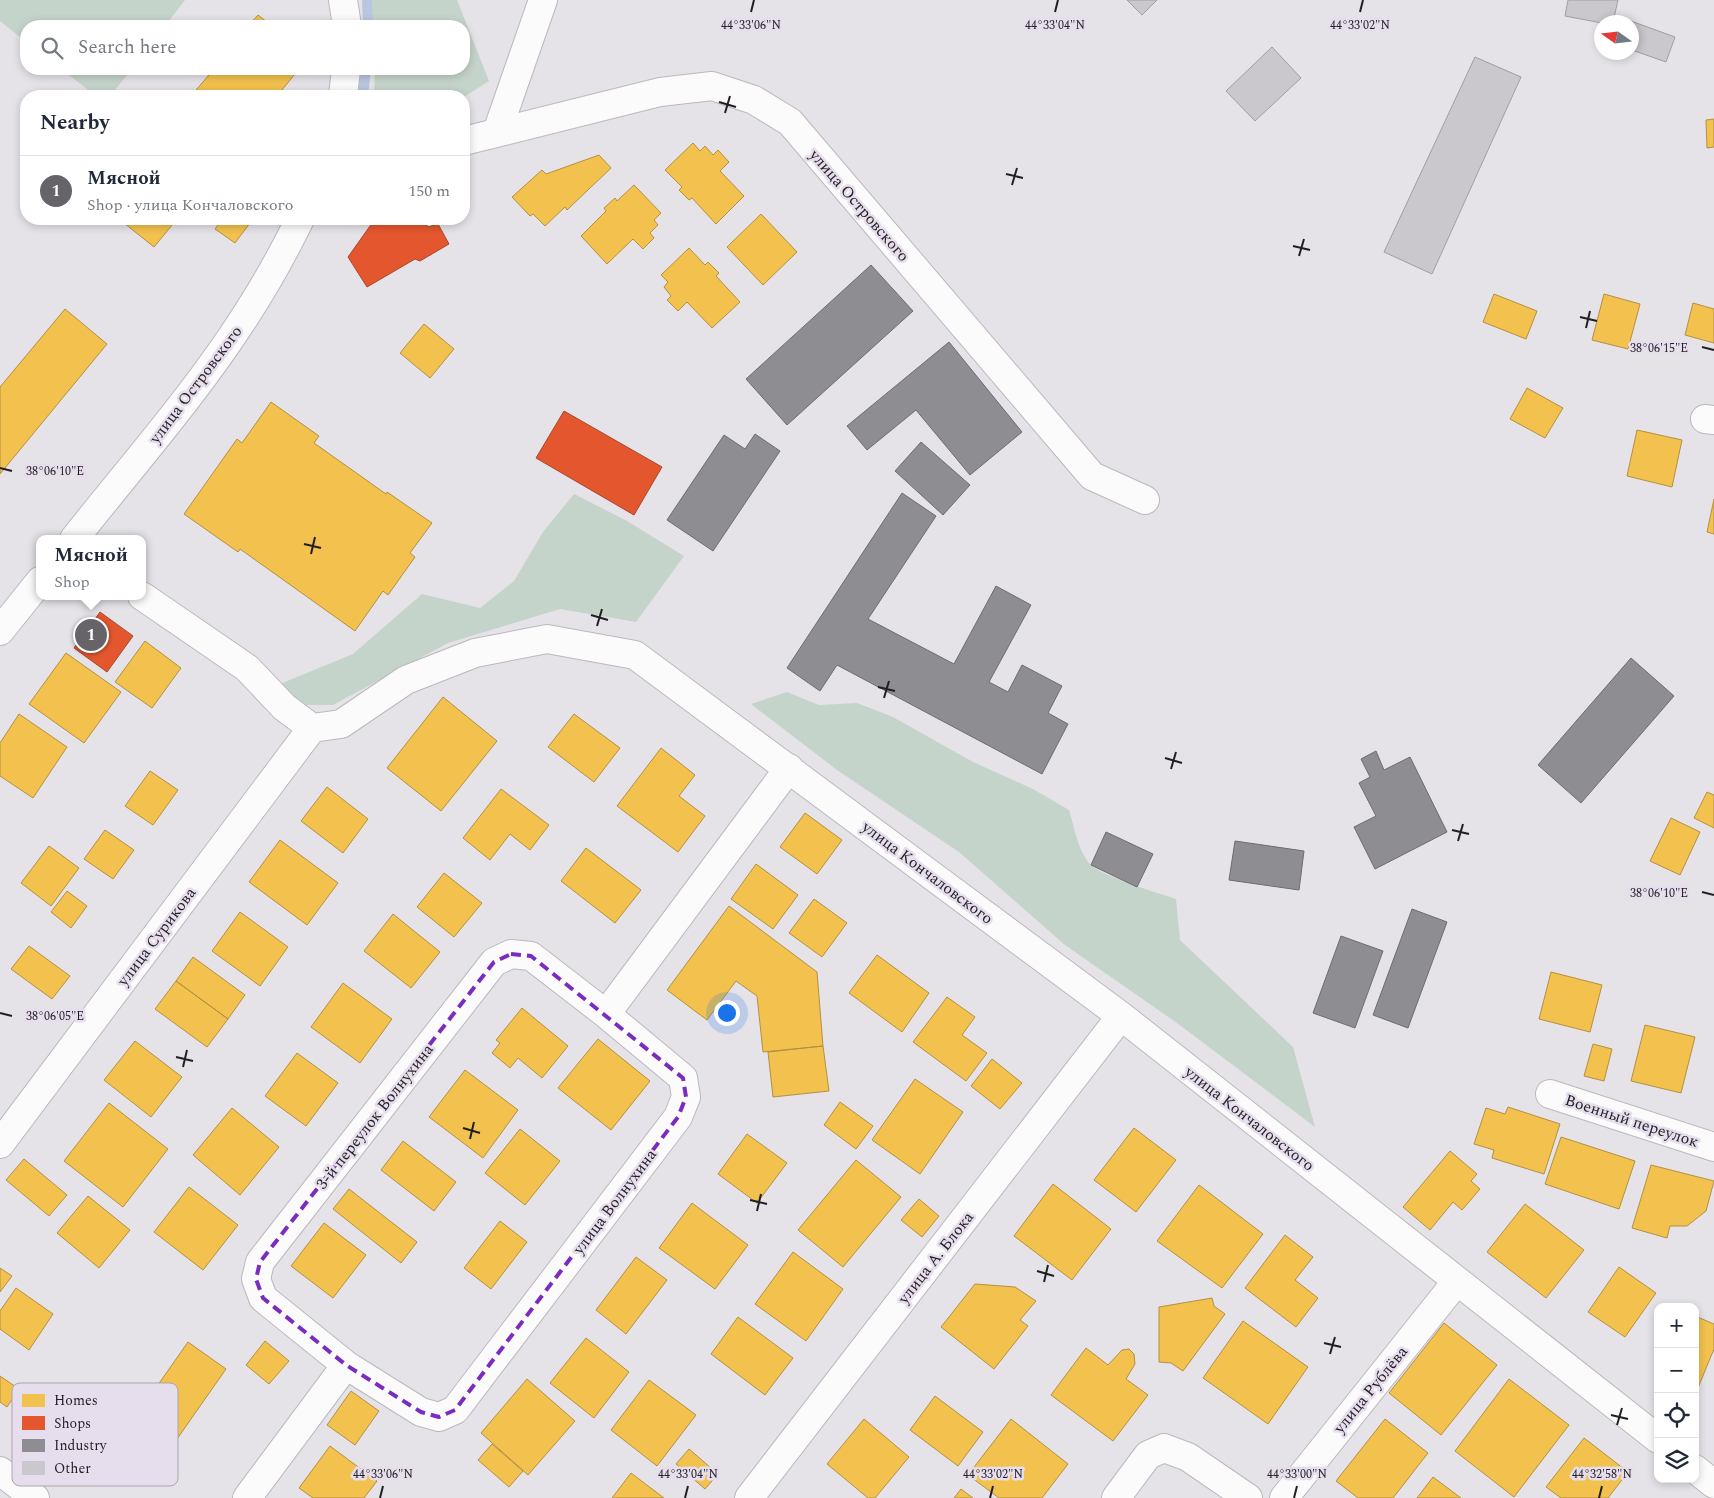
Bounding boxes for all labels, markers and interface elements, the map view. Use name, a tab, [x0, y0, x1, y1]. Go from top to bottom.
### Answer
north arrow	[1594, 15, 1639, 60]
text: 44°33'06"N	[721, 16, 781, 35]
text: 44°33'04"N	[1025, 16, 1085, 35]
text: 44°33'02"N	[1330, 16, 1390, 35]
search box	[20, 20, 470, 75]
text: Search here	[78, 33, 177, 62]
icon: search	[38, 34, 66, 62]
text: Nearby	[40, 107, 110, 139]
street label: улица Островского	[803, 143, 915, 267]
text: Мясной	[87, 164, 161, 193]
text: 1	[52, 179, 60, 203]
text: 150 m	[408, 179, 450, 203]
text: Shop · улица Кончаловского	[87, 193, 294, 217]
street label: улица Островского	[143, 321, 248, 449]
text: 38°06'15"E	[1630, 339, 1688, 358]
text: 38°06'10"E	[26, 462, 84, 481]
popup	[36, 535, 146, 600]
text: Мясной	[54, 541, 128, 570]
text: Shop	[54, 570, 90, 594]
pin: 1	[75, 616, 107, 654]
street label: улица Кончаловского	[856, 815, 998, 930]
street label: улица Сурикова	[111, 882, 202, 992]
text: 38°06'10"E	[1630, 884, 1688, 903]
your location	[714, 1000, 740, 1026]
text: 38°06'05"E	[26, 1007, 84, 1026]
street label: 3-й переулок Волнухина	[310, 1038, 440, 1195]
street label: улица Кончаловского	[1179, 1060, 1319, 1177]
street label: Военный переулок	[1562, 1088, 1702, 1154]
street label: улица Волнухина	[566, 1144, 663, 1260]
street label: улица А. Блока	[891, 1206, 980, 1310]
map controls	[1654, 1303, 1699, 1483]
button: +	[1654, 1303, 1699, 1348]
street label: улица Рублёва	[1327, 1341, 1414, 1439]
button: −	[1654, 1348, 1699, 1393]
legend	[12, 1383, 178, 1486]
text: Homes	[54, 1390, 98, 1411]
button: locate	[1654, 1393, 1699, 1438]
text: Shops	[54, 1413, 91, 1434]
text: Industry	[54, 1435, 108, 1456]
button: layers	[1654, 1438, 1699, 1483]
text: Other	[54, 1458, 91, 1479]
text: 44°33'06"N	[353, 1465, 413, 1484]
text: 44°33'04"N	[658, 1465, 718, 1484]
text: 44°33'02"N	[963, 1465, 1023, 1484]
text: 44°33'00"N	[1267, 1465, 1327, 1484]
text: 44°32'58"N	[1572, 1465, 1632, 1484]

